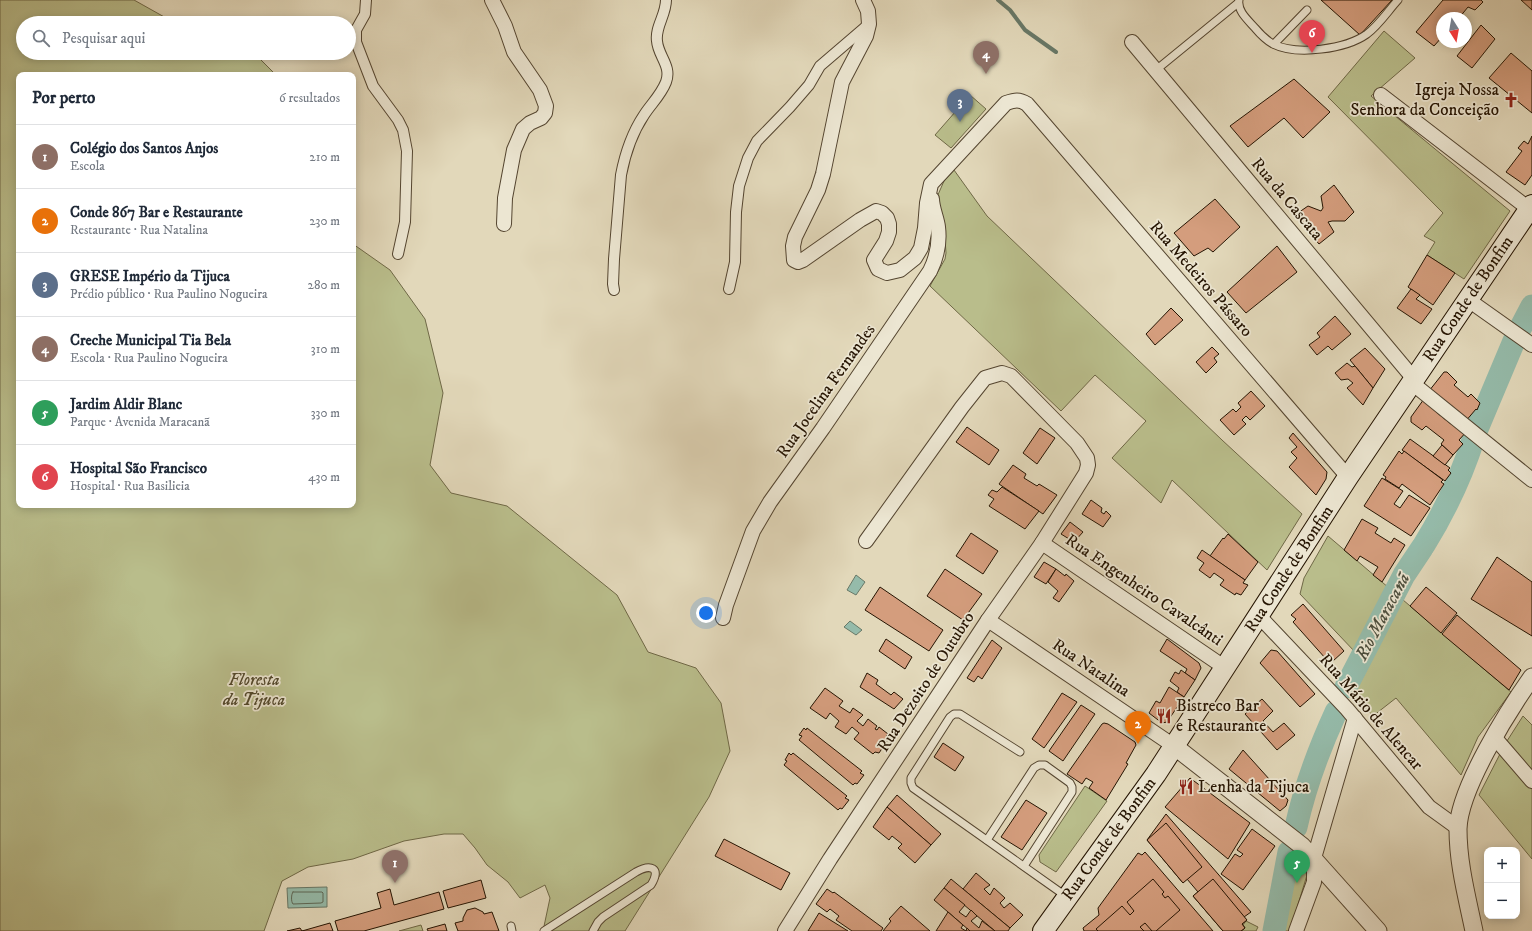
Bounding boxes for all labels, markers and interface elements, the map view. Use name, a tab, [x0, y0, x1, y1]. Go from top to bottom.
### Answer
north arrow	[1436, 12, 1472, 48]
search box	[16, 16, 356, 60]
pin: 6	[1299, 20, 1325, 53]
icon: search	[30, 27, 52, 49]
text: Pesquisar aqui	[62, 29, 145, 48]
pin: 4	[973, 41, 999, 74]
place label: Igreja Nossa Senhora da Conceição	[1351, 79, 1500, 121]
text: Por perto	[32, 87, 95, 109]
pin: 3	[947, 89, 973, 122]
text: 6 resultados	[279, 90, 340, 106]
church icon: Igreja Nossa Senhora da Conceição	[1502, 91, 1520, 109]
text: Colégio dos Santos Anjos	[70, 139, 218, 158]
text: 1	[43, 149, 47, 165]
text: 210 m	[309, 149, 340, 165]
street label: Rua da Cascata	[1246, 153, 1328, 245]
text: Escola	[70, 158, 105, 174]
text: Conde 867 Bar e Restaurante	[70, 203, 243, 222]
text: 2	[42, 213, 48, 229]
text: 230 m	[309, 213, 340, 229]
street label: Rua Medeiros Pássaro	[1145, 216, 1257, 342]
text: Restaurante · Rua Natalina	[70, 222, 208, 238]
street label: Rua Conde de Bonfim	[1418, 232, 1518, 366]
text: GRESE Império da Tijuca	[70, 267, 230, 286]
text: 3	[43, 277, 47, 293]
text: 280 m	[308, 277, 340, 293]
text: Prédio público · Rua Paulino Nogueira	[70, 286, 268, 302]
street label: Rua Jocelina Fernandes	[772, 320, 881, 462]
text: Creche Municipal Tia Bela	[70, 331, 231, 350]
text: 4	[41, 341, 49, 357]
text: 310 m	[311, 341, 340, 357]
text: Escola · Rua Paulino Nogueira	[70, 350, 228, 366]
text: Jardim Aldir Blanc	[70, 395, 182, 414]
text: 5	[42, 405, 48, 421]
text: 330 m	[311, 405, 340, 421]
text: Parque · Avenida Maracanã	[70, 414, 210, 430]
text: Hospital São Francisco	[70, 459, 207, 478]
text: 6	[42, 469, 48, 485]
text: 430 m	[308, 469, 340, 485]
text: Hospital · Rua Basilieia	[70, 478, 190, 494]
street label: Rua Conde de Bonfim	[1240, 501, 1338, 637]
street label: Rua Engenheiro Cavalcânti	[1061, 529, 1227, 651]
water label: Rio Maracanã	[1350, 569, 1416, 665]
your location	[696, 603, 716, 623]
street label: Rua Dezoito de Outubro	[872, 608, 980, 756]
street label: Rua Natalina	[1048, 634, 1135, 703]
street label: Rua Mário de Alencar	[1314, 649, 1428, 775]
park label: Floresta da Tijuca	[222, 669, 285, 711]
place label: Bistreco Bar e Restaurante	[1176, 695, 1266, 737]
restaurant icon: Bistreco Bar e Restaurante	[1155, 707, 1173, 725]
pin: 2	[1125, 711, 1151, 744]
street label: Rua Conde de Bonfim	[1057, 773, 1161, 905]
place label: Lenha da Tijuca	[1198, 776, 1310, 798]
restaurant icon: Lenha da Tijuca	[1177, 778, 1195, 796]
map controls	[1484, 847, 1520, 919]
button: +	[1484, 847, 1520, 883]
pin: 1	[382, 850, 408, 883]
pin: 5	[1284, 850, 1310, 883]
button: −	[1484, 883, 1520, 919]

